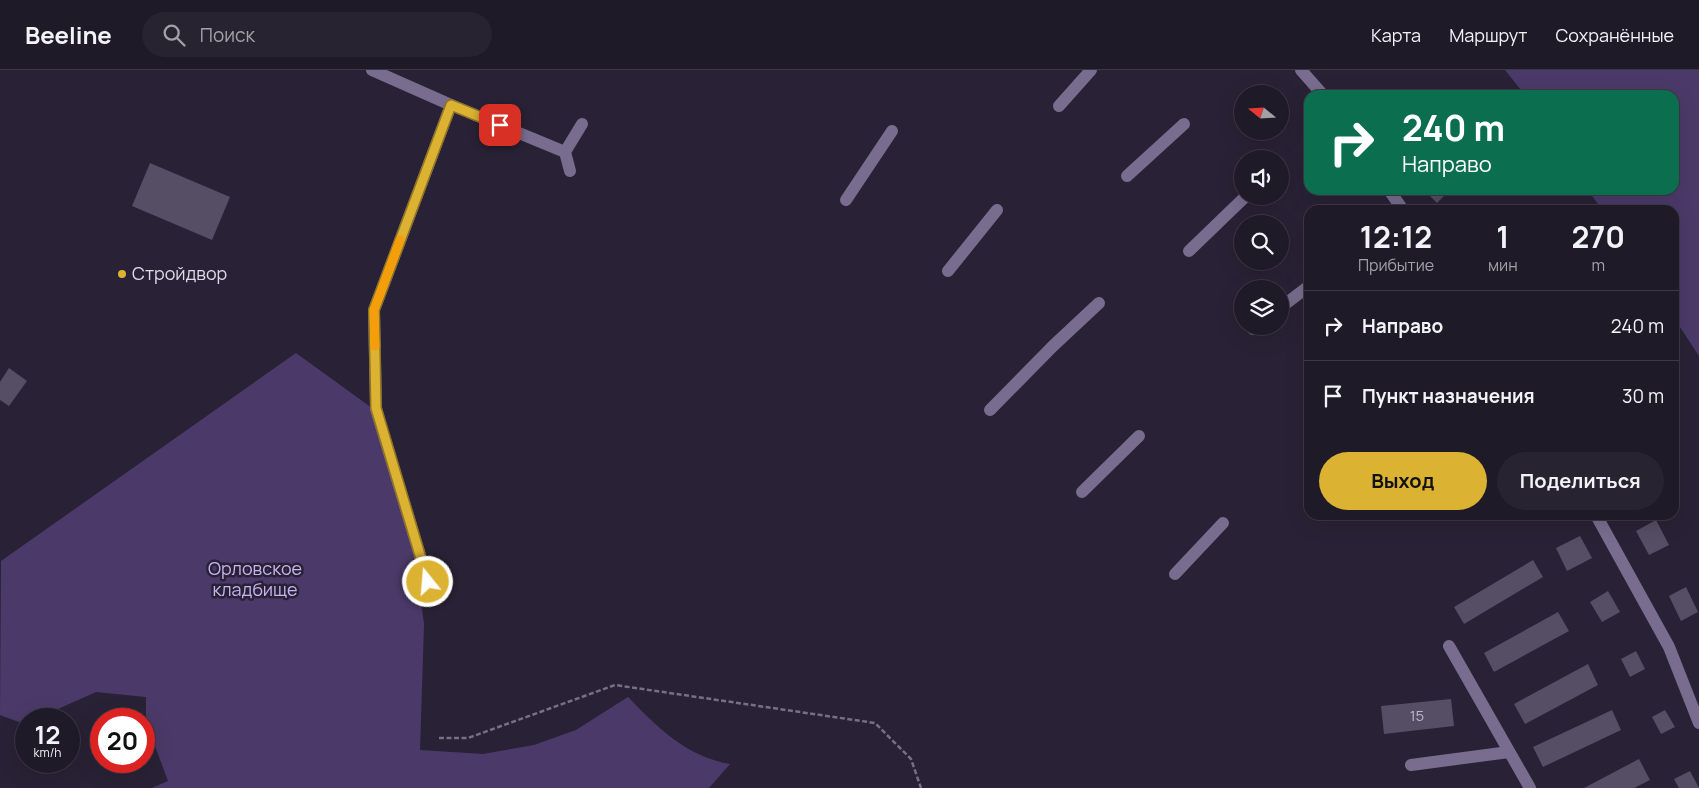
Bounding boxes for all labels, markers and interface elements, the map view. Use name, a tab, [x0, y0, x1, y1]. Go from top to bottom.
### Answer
search box	[142, 12, 492, 57]
text: Beeline	[25, 18, 112, 51]
icon: search	[160, 21, 188, 49]
text: Поиск	[200, 22, 255, 48]
text: Карта	[1371, 23, 1421, 47]
text: Маршрут	[1449, 23, 1527, 47]
text: Сохранённые	[1555, 23, 1674, 47]
north arrow	[1234, 85, 1289, 140]
map controls	[1234, 85, 1289, 335]
pin	[479, 104, 521, 146]
text: 240 m	[1402, 104, 1505, 152]
icon: right	[1319, 110, 1384, 175]
icon: arrive	[486, 111, 514, 139]
text: Направо	[1402, 149, 1492, 179]
button: sound	[1234, 150, 1289, 205]
button: search	[1234, 215, 1289, 270]
text: 12:12	[1360, 216, 1432, 257]
text: 1	[1496, 216, 1509, 257]
text: 270	[1572, 216, 1625, 257]
text: Прибытие	[1358, 254, 1434, 276]
text: мин	[1488, 254, 1518, 276]
text: m	[1592, 254, 1605, 276]
place label: Стройдвор	[132, 261, 227, 285]
marker: Стройдвор	[116, 268, 128, 280]
button: layers	[1234, 280, 1289, 335]
icon: right	[1319, 312, 1347, 340]
text: Направо	[1362, 313, 1443, 339]
text: 240 m	[1611, 313, 1664, 339]
icon: arrive	[1319, 382, 1347, 410]
text: Пункт назначения	[1362, 383, 1535, 409]
text: 30 m	[1622, 383, 1664, 409]
button: Выход	[1319, 452, 1487, 510]
button: Поделиться	[1497, 452, 1664, 510]
position arrow	[401, 555, 453, 607]
park label: Орловское кладбище	[208, 556, 302, 601]
house number: 15	[1410, 705, 1424, 726]
speed limit sign: 20	[90, 708, 155, 773]
text: 12	[35, 717, 60, 752]
text: km/h	[34, 744, 61, 761]

